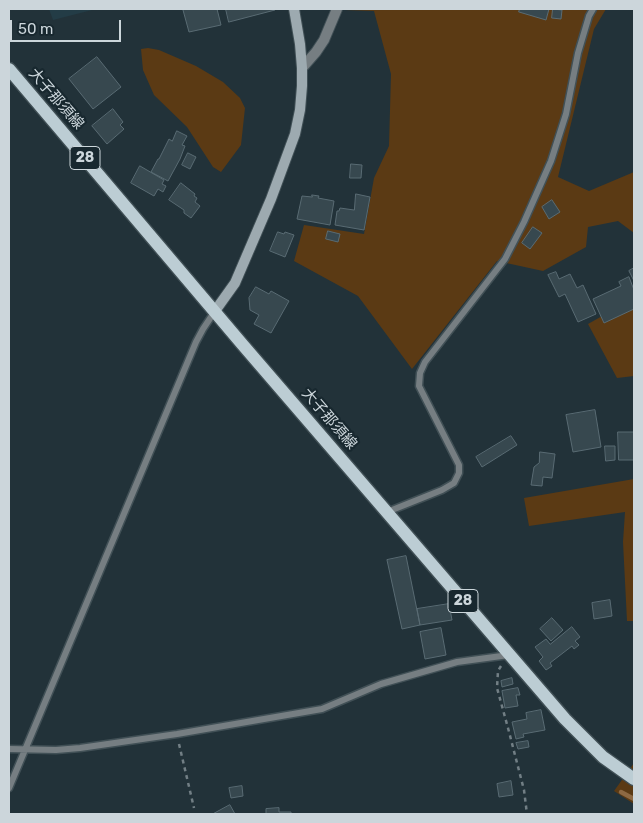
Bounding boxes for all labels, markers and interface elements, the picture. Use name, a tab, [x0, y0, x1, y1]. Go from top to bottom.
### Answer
scale bar	[12, 10, 124, 42]
text: 50 m	[18, 20, 53, 38]
street label: 大子那須線	[25, 65, 87, 133]
road number: 28	[70, 146, 100, 170]
street label: 大子那須線	[298, 385, 360, 453]
road number: 28	[448, 590, 478, 612]

